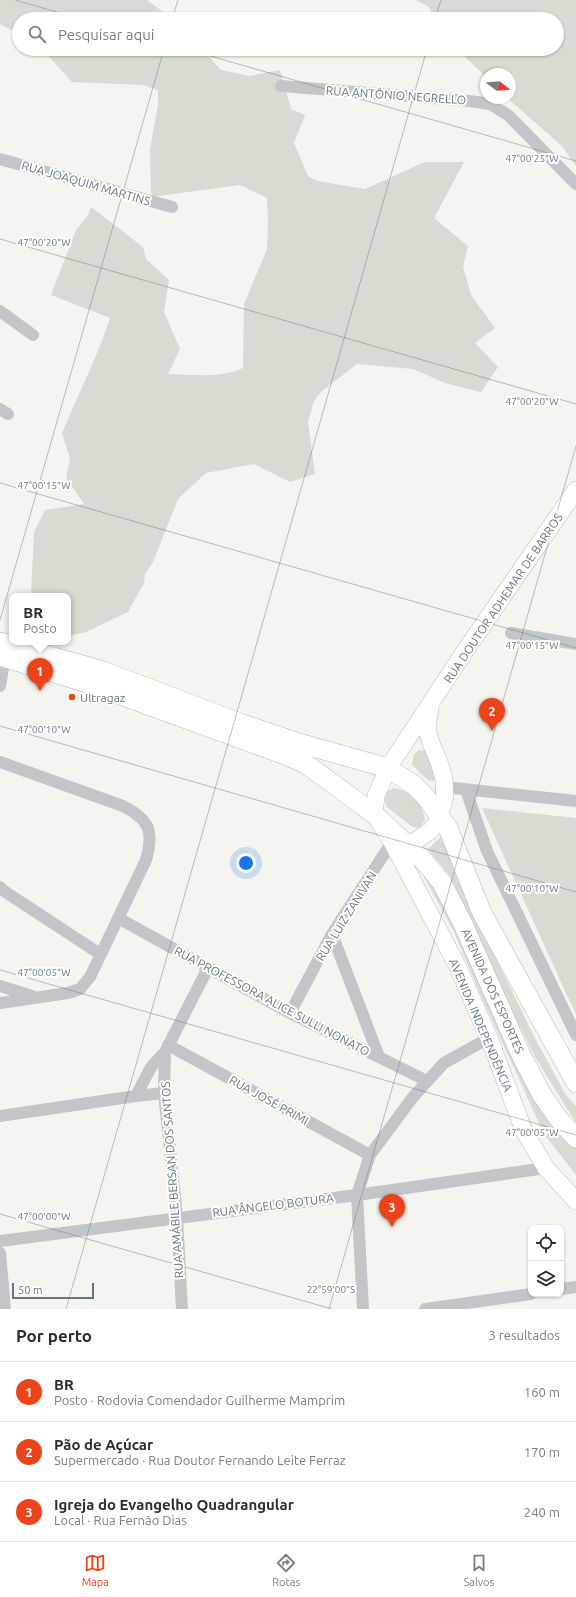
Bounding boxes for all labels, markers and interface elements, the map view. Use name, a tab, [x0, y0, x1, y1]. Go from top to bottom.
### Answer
search box	[12, 12, 564, 56]
icon: search	[26, 23, 48, 45]
text: Pesquisar aqui	[58, 26, 154, 43]
north arrow	[480, 68, 516, 104]
street label: RUA ANTÔNIO NEGRELLO	[325, 84, 467, 106]
text: 47°00'25"W	[506, 153, 558, 164]
street label: RUA JOAQUIM MARTINS	[20, 158, 152, 208]
text: 47°00'20"W	[18, 237, 70, 248]
text: 47°00'20"W	[506, 396, 558, 407]
text: 47°00'15"W	[18, 480, 70, 491]
street label: RUA DOUTOR ADHEMAR DE BARROS	[441, 511, 565, 685]
popup	[9, 593, 71, 645]
text: BR	[23, 604, 43, 621]
text: Posto	[23, 621, 57, 635]
text: 47°00'15"W	[506, 640, 558, 651]
pin: 1	[27, 658, 53, 691]
place label: Ultragaz	[80, 691, 126, 704]
marker: Ultragaz	[67, 692, 77, 702]
pin: 2	[479, 698, 505, 731]
text: 47°00'10"W	[18, 724, 70, 735]
your location	[236, 853, 256, 873]
street label: RUA LUIZ ZANIVAN	[313, 869, 379, 963]
text: 47°00'10"W	[506, 883, 558, 894]
street label: AVENIDA DOS ESPORTES	[459, 926, 527, 1056]
street label: RUA PROFESSORA ALICE SULLI NONATO	[172, 944, 372, 1058]
street label: AVENIDA INDEPENDÊNCIA	[447, 956, 515, 1094]
text: 47°00'05"W	[18, 967, 70, 978]
street label: RUA JOSÉ PRIMI	[227, 1073, 311, 1127]
street label: RUA AMÁBILE BERSAN DOS SANTOS	[159, 1081, 185, 1279]
text: 47°00'05"W	[506, 1127, 558, 1138]
street label: RUA ÂNGELO BOTURA	[212, 1191, 335, 1219]
pin: 3	[379, 1194, 405, 1227]
text: 47°00'00"W	[18, 1211, 70, 1222]
map controls	[528, 1225, 564, 1297]
button: locate	[528, 1225, 564, 1261]
button: layers	[528, 1261, 564, 1297]
scale bar	[12, 1281, 94, 1300]
text: 50 m	[18, 1284, 42, 1296]
text: 22°59'00"S	[307, 1284, 355, 1295]
text: Por perto	[16, 1326, 92, 1345]
text: 3 resultados	[489, 1328, 560, 1342]
text: BR	[54, 1376, 74, 1393]
text: 1	[25, 1385, 33, 1399]
text: 160 m	[524, 1385, 560, 1399]
text: Posto · Rodovia Comendador Guilherme Mamprim	[54, 1393, 345, 1407]
text: Pão de Açúcar	[54, 1436, 153, 1453]
text: 2	[25, 1445, 33, 1459]
text: 170 m	[524, 1445, 560, 1459]
text: Supermercado · Rua Doutor Fernando Leite Ferraz	[54, 1453, 346, 1467]
text: Igreja do Evangelho Quadrangular	[54, 1496, 294, 1513]
text: 3	[25, 1505, 33, 1519]
text: 240 m	[524, 1505, 560, 1519]
text: Local · Rua Fernão Dias	[54, 1513, 187, 1527]
tab: Mapa	[82, 1552, 109, 1588]
tab: Rotas	[272, 1552, 300, 1588]
tab: Salvos	[463, 1552, 494, 1588]

